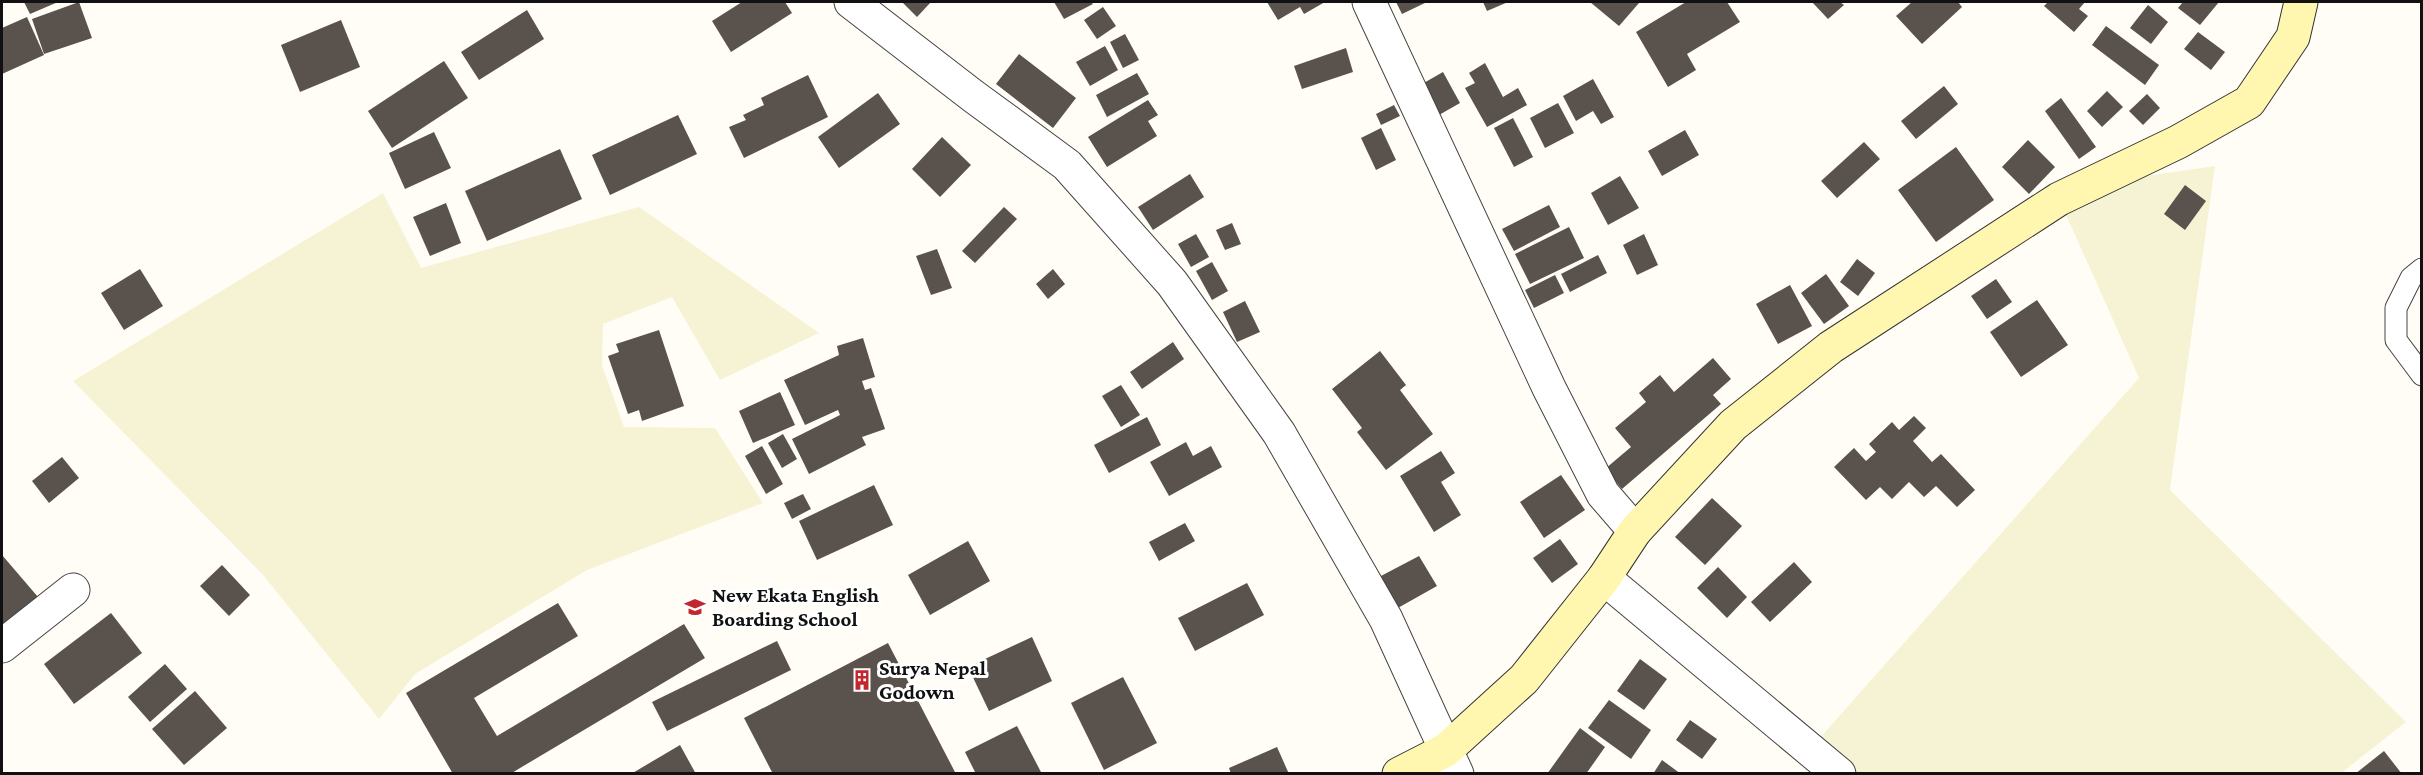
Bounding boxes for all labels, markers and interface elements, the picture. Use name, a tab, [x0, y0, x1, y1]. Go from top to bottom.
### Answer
place label: New Ekata English Boarding School	[712, 583, 879, 631]
school or university icon: New Ekata English Boarding School	[683, 595, 707, 619]
place label: Surya Nepal Godown	[879, 656, 986, 704]
building icon: Surya Nepal Godown	[850, 668, 874, 692]

